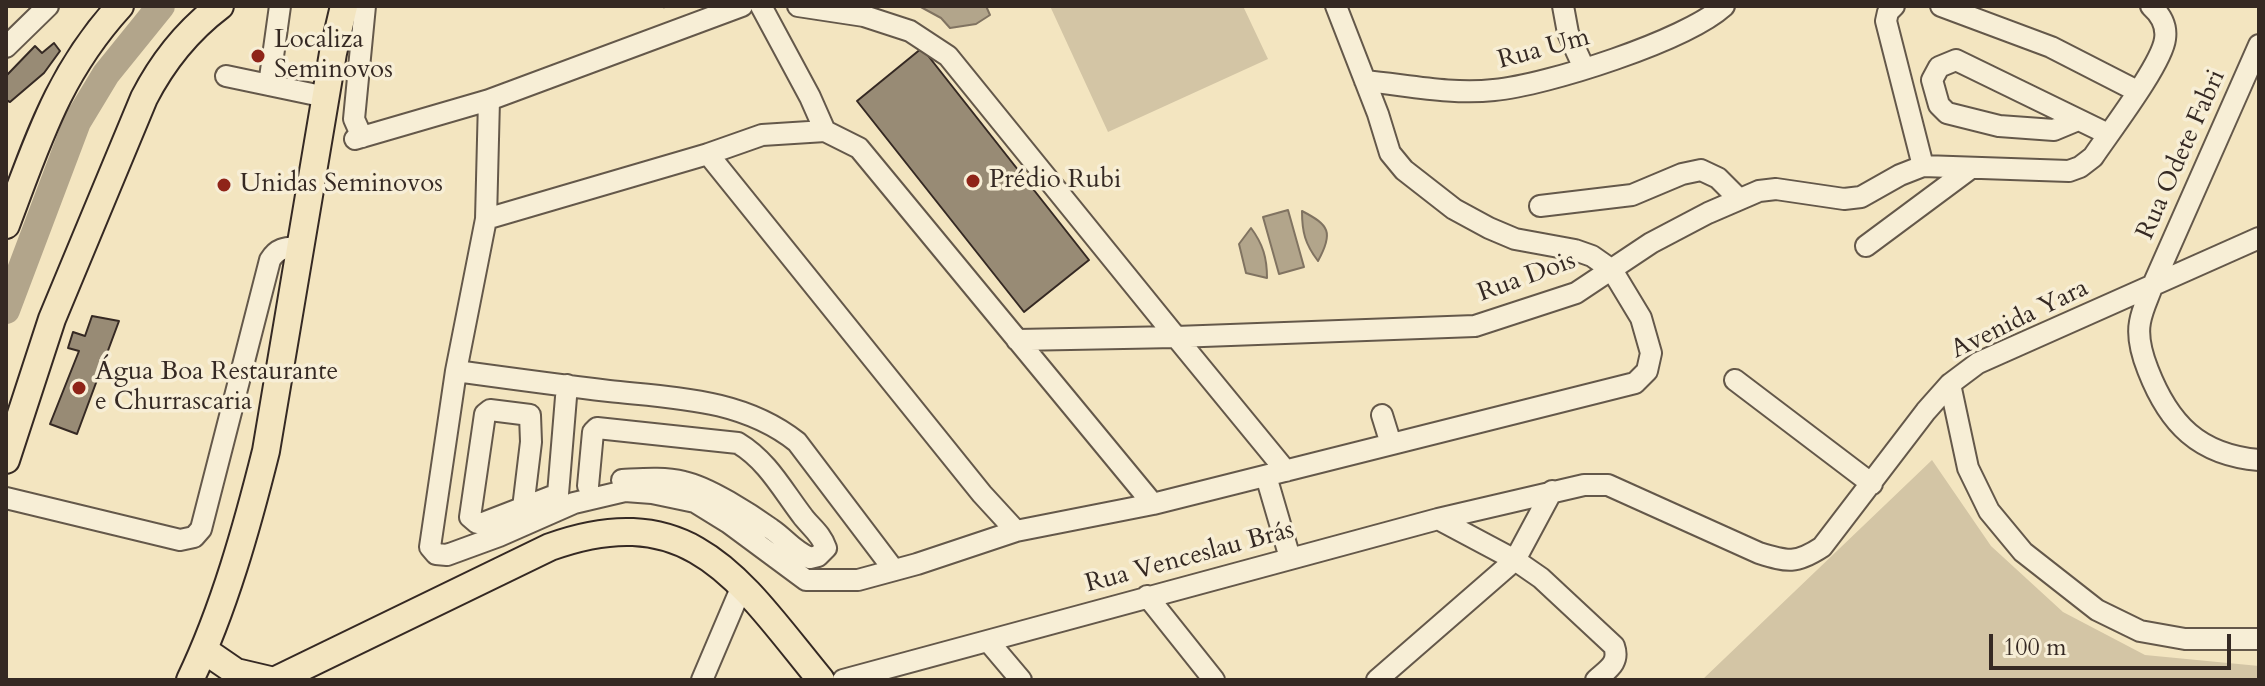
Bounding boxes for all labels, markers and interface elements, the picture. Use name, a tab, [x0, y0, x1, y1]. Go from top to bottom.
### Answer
street label: Rua Um	[1495, 23, 1593, 77]
place label: Localiza Seminovos	[274, 25, 393, 86]
marker: Localiza Seminovos	[249, 47, 267, 65]
street label: Rua Odete Fabri	[2131, 65, 2233, 245]
place label: Prédio Rubi	[989, 165, 1121, 197]
place label: Unidas Seminovos	[240, 169, 443, 201]
marker: Prédio Rubi	[964, 172, 982, 190]
marker: Unidas Seminovos	[215, 176, 233, 194]
street label: Rua Dois	[1474, 246, 1580, 310]
street label: Avenida Yara	[1946, 273, 2094, 367]
place label: Água Boa Restaurante e Churrascaria	[95, 357, 338, 418]
marker: Água Boa Restaurante e Churrascaria	[70, 379, 88, 397]
street label: Rua Venceslau Brás	[1082, 515, 1298, 601]
scale bar	[1993, 618, 2235, 668]
text: 100 m	[2003, 631, 2067, 664]

